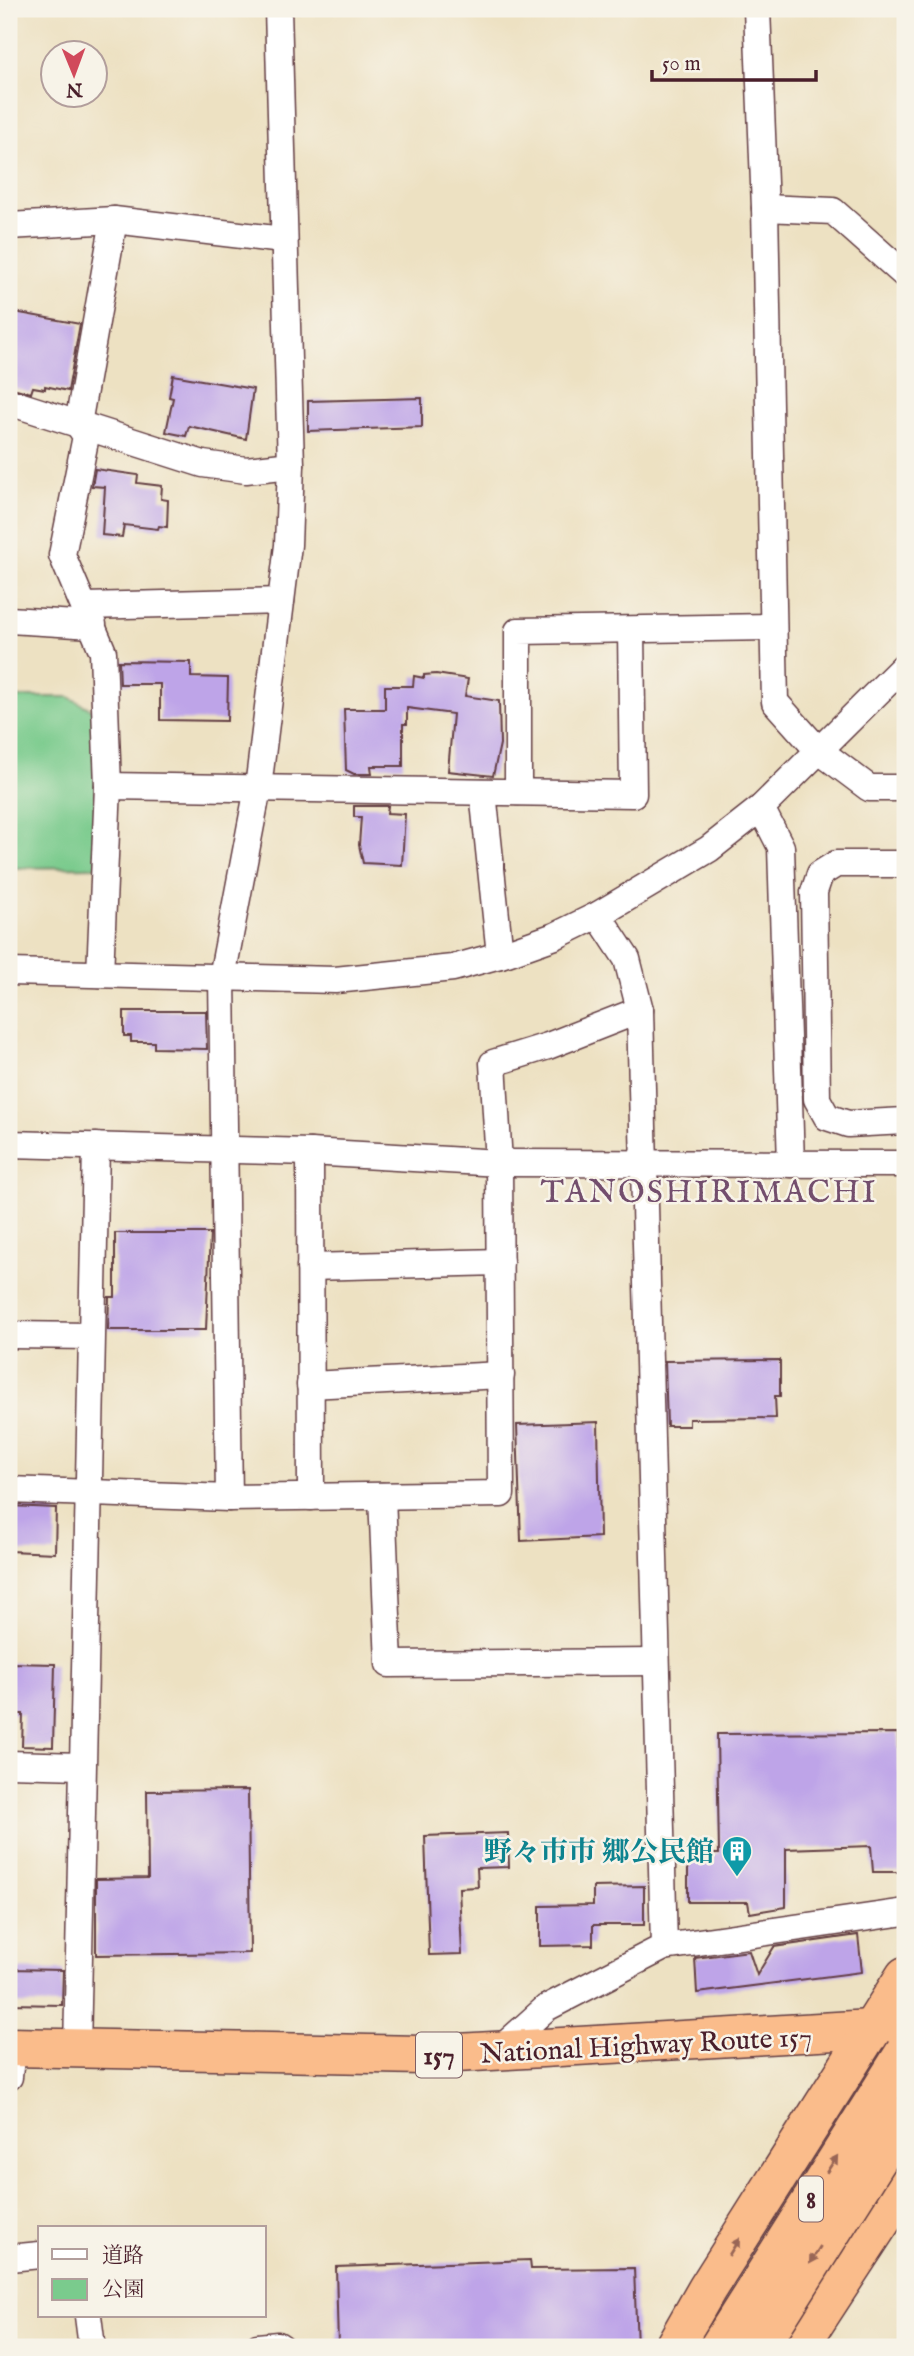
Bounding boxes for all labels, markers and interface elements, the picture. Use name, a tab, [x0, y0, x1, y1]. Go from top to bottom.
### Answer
north arrow	[38, 38, 108, 108]
scale bar	[652, 38, 816, 82]
text: 50 m	[662, 51, 701, 78]
text: N	[65, 77, 84, 101]
district label: TANOSHIRIMACHI	[541, 1173, 877, 1214]
building icon: 野々市市 郷公民館	[720, 1834, 754, 1878]
place label: 野々市市 郷公民館	[484, 1836, 714, 1871]
street label: National Highway Route 157	[479, 2020, 813, 2073]
road number: 157	[416, 2032, 462, 2078]
one-way arrow	[826, 2155, 839, 2174]
road number: 8	[799, 2176, 823, 2222]
legend	[38, 2226, 266, 2318]
one-way arrow	[727, 2237, 740, 2256]
text: 道路	[102, 2243, 144, 2270]
one-way arrow	[808, 2246, 821, 2265]
text: 公園	[102, 2277, 144, 2304]

